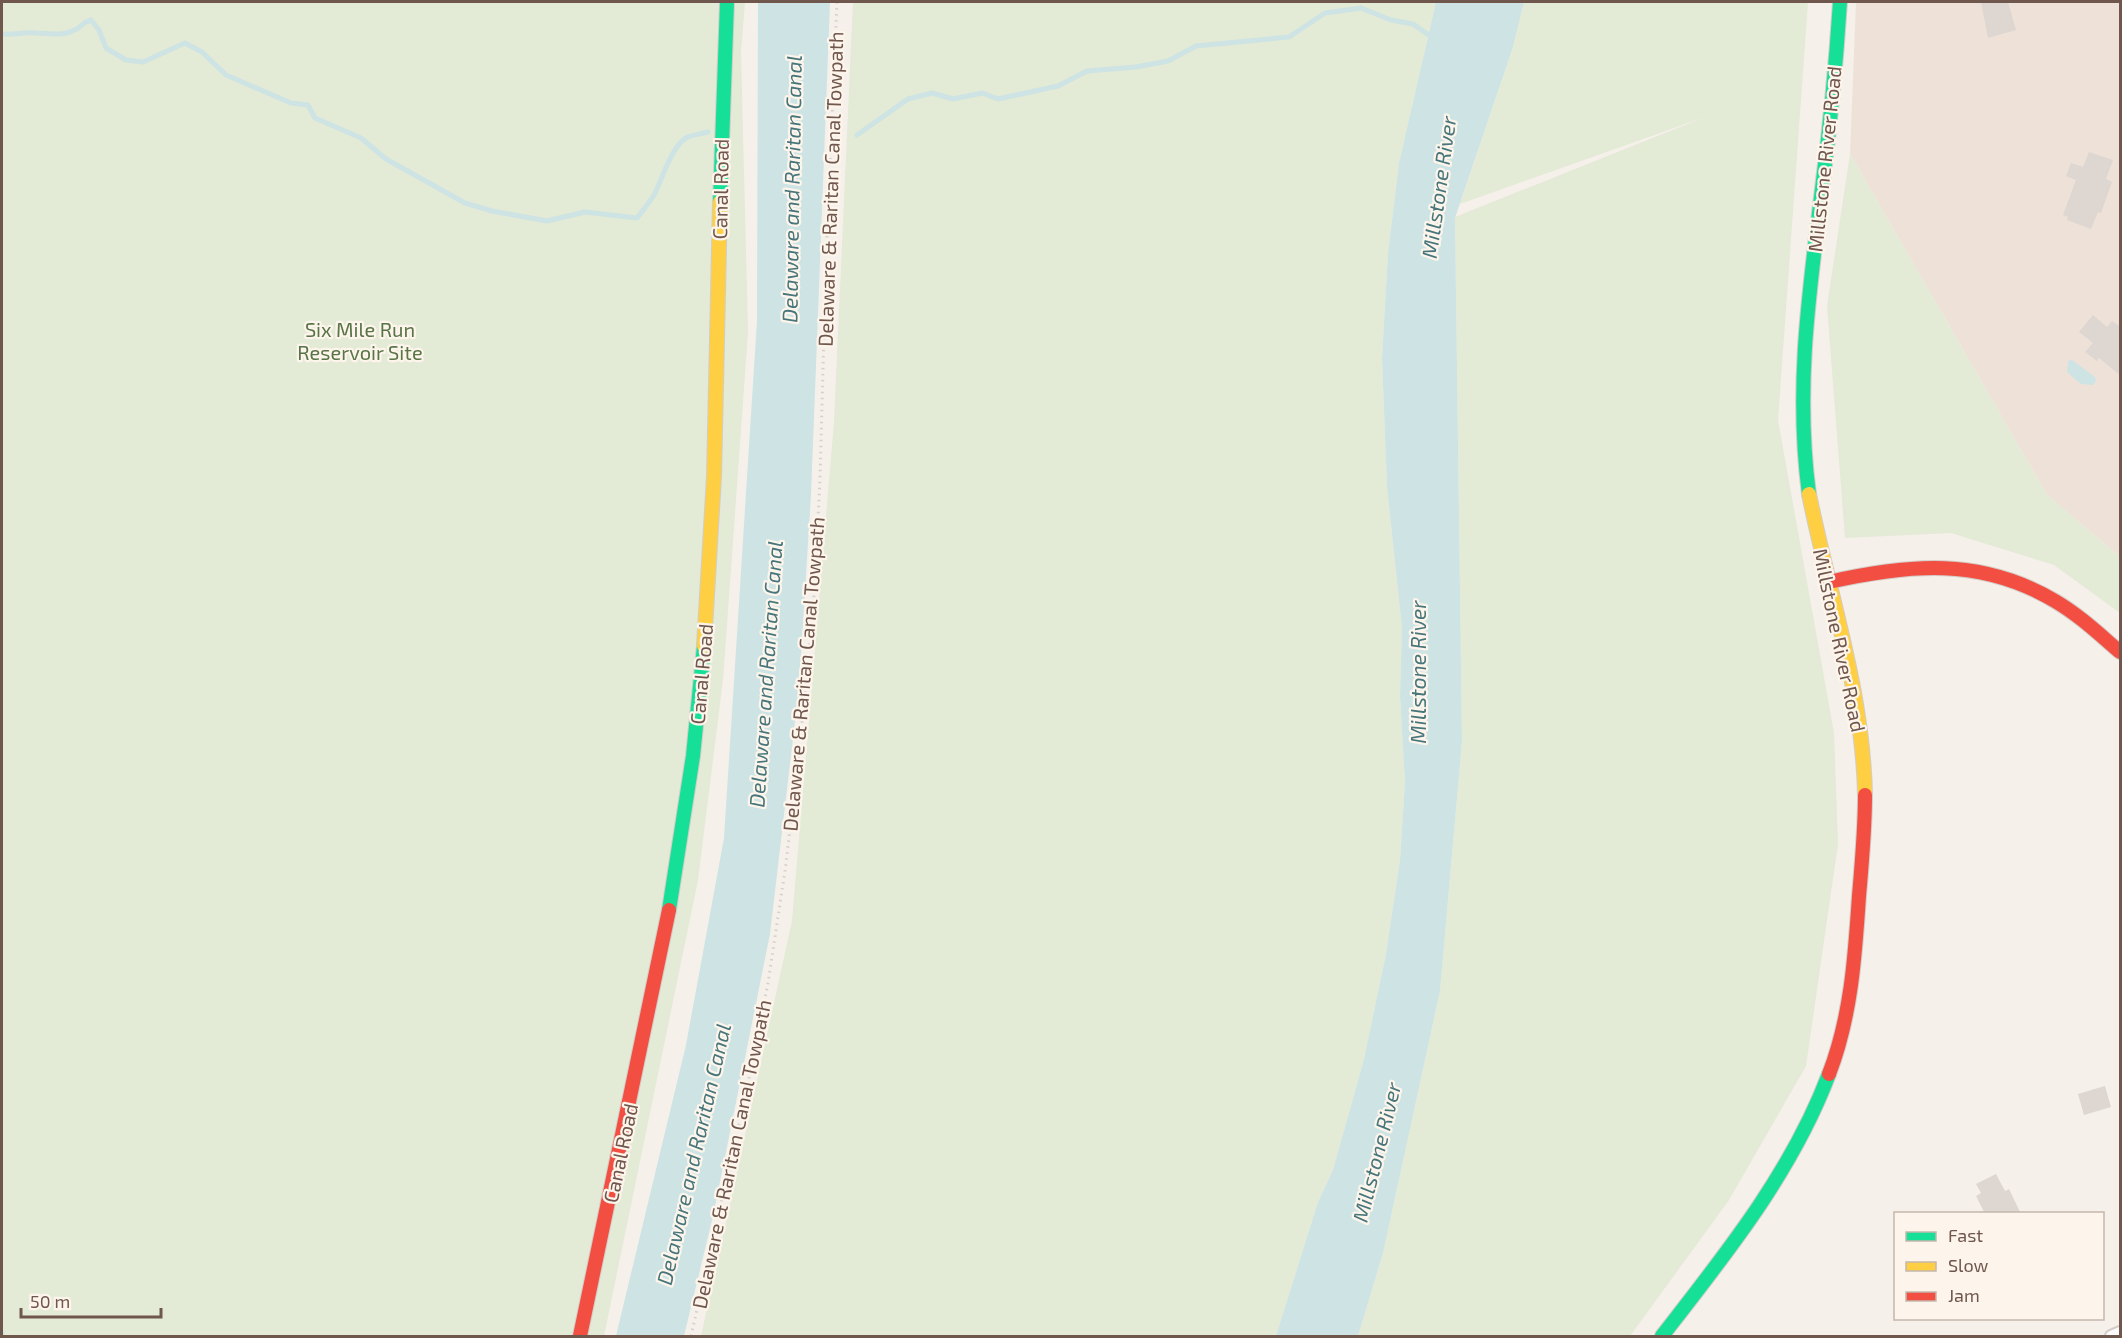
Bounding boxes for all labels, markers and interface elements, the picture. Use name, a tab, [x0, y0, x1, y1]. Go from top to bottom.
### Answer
street label: Delaware & Raritan Canal Towpath	[813, 31, 847, 347]
water label: Delaware and Raritan Canal	[776, 55, 806, 323]
street label: Millstone River Road	[1802, 65, 1846, 253]
water label: Millstone River	[1416, 114, 1460, 260]
street label: Canal Road	[707, 138, 733, 240]
park label: Six Mile Run Reservoir Site	[297, 317, 423, 364]
street label: Delaware & Raritan Canal Towpath	[777, 516, 829, 832]
water label: Delaware and Raritan Canal	[743, 540, 787, 808]
street label: Millstone River Road	[1809, 546, 1871, 734]
water label: Millstone River	[1405, 600, 1430, 744]
street label: Canal Road	[685, 623, 717, 725]
street label: Delaware & Raritan Canal Towpath	[686, 997, 776, 1311]
water label: Delaware and Raritan Canal	[651, 1021, 735, 1287]
water label: Millstone River	[1347, 1079, 1406, 1225]
street label: Canal Road	[598, 1101, 642, 1205]
legend	[1894, 1212, 2104, 1320]
text: Fast	[1948, 1224, 1983, 1246]
text: Slow	[1948, 1254, 1989, 1276]
scale bar	[21, 1281, 160, 1319]
text: Jam	[1948, 1284, 1980, 1306]
text: 50 m	[30, 1290, 70, 1312]

